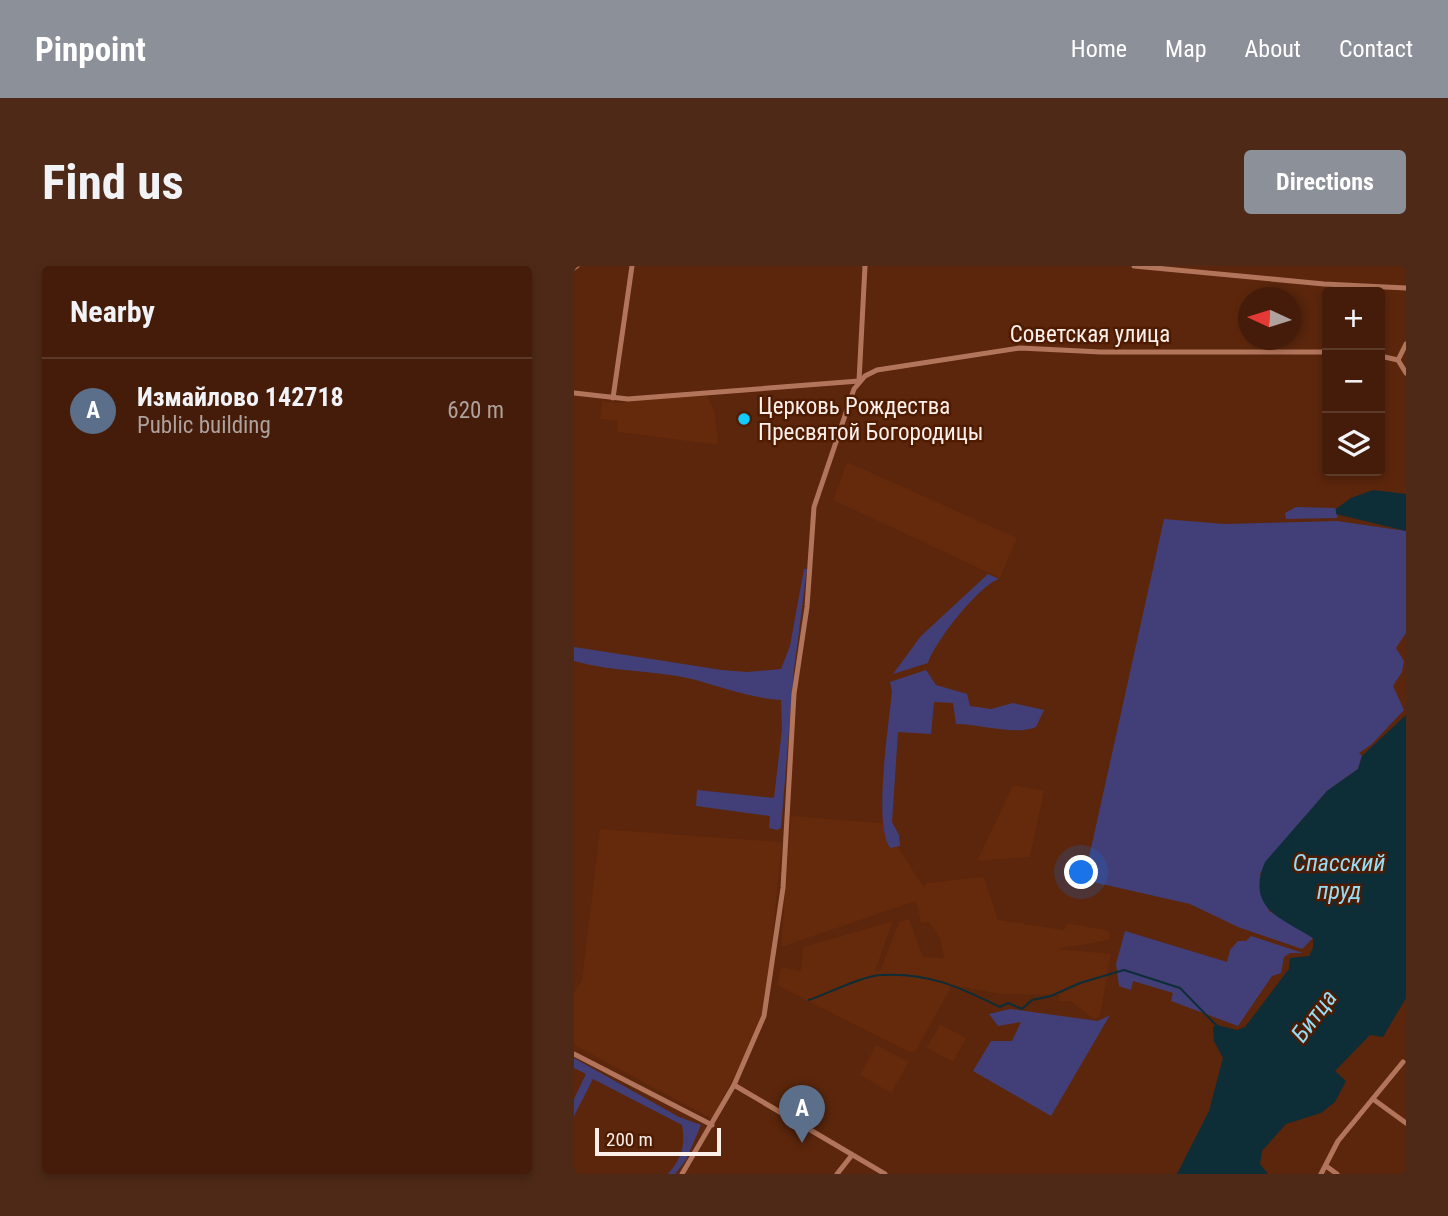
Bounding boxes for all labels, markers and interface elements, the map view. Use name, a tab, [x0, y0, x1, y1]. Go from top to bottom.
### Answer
text: Pinpoint	[35, 30, 146, 69]
text: Home	[1071, 35, 1127, 63]
text: Map	[1165, 35, 1207, 63]
text: About	[1245, 35, 1301, 63]
text: Contact	[1339, 35, 1413, 63]
button: Directions	[1244, 150, 1406, 214]
text: Find us	[42, 154, 184, 211]
north arrow	[1238, 287, 1301, 350]
map controls	[1322, 287, 1385, 476]
button: +	[1322, 287, 1385, 350]
text: Nearby	[70, 294, 155, 329]
street label: Советская улица	[1010, 321, 1170, 348]
button: −	[1322, 350, 1385, 413]
text: Измайлово 142718	[137, 382, 344, 412]
place label: Церковь Рождества Пресвятой Богородицы	[758, 393, 983, 446]
text: A	[86, 397, 100, 424]
text: 620 m	[447, 397, 504, 424]
marker: Церковь Рождества Пресвятой Богородицы	[736, 411, 752, 427]
text: Public building	[137, 412, 271, 439]
button: layers	[1322, 413, 1385, 476]
water label: Спасский пруд	[1293, 849, 1385, 905]
your location	[1064, 855, 1098, 889]
water label: Битца	[1285, 984, 1343, 1048]
pin: A	[779, 1085, 825, 1143]
scale bar	[595, 1125, 721, 1157]
text: 200 m	[606, 1128, 653, 1151]

